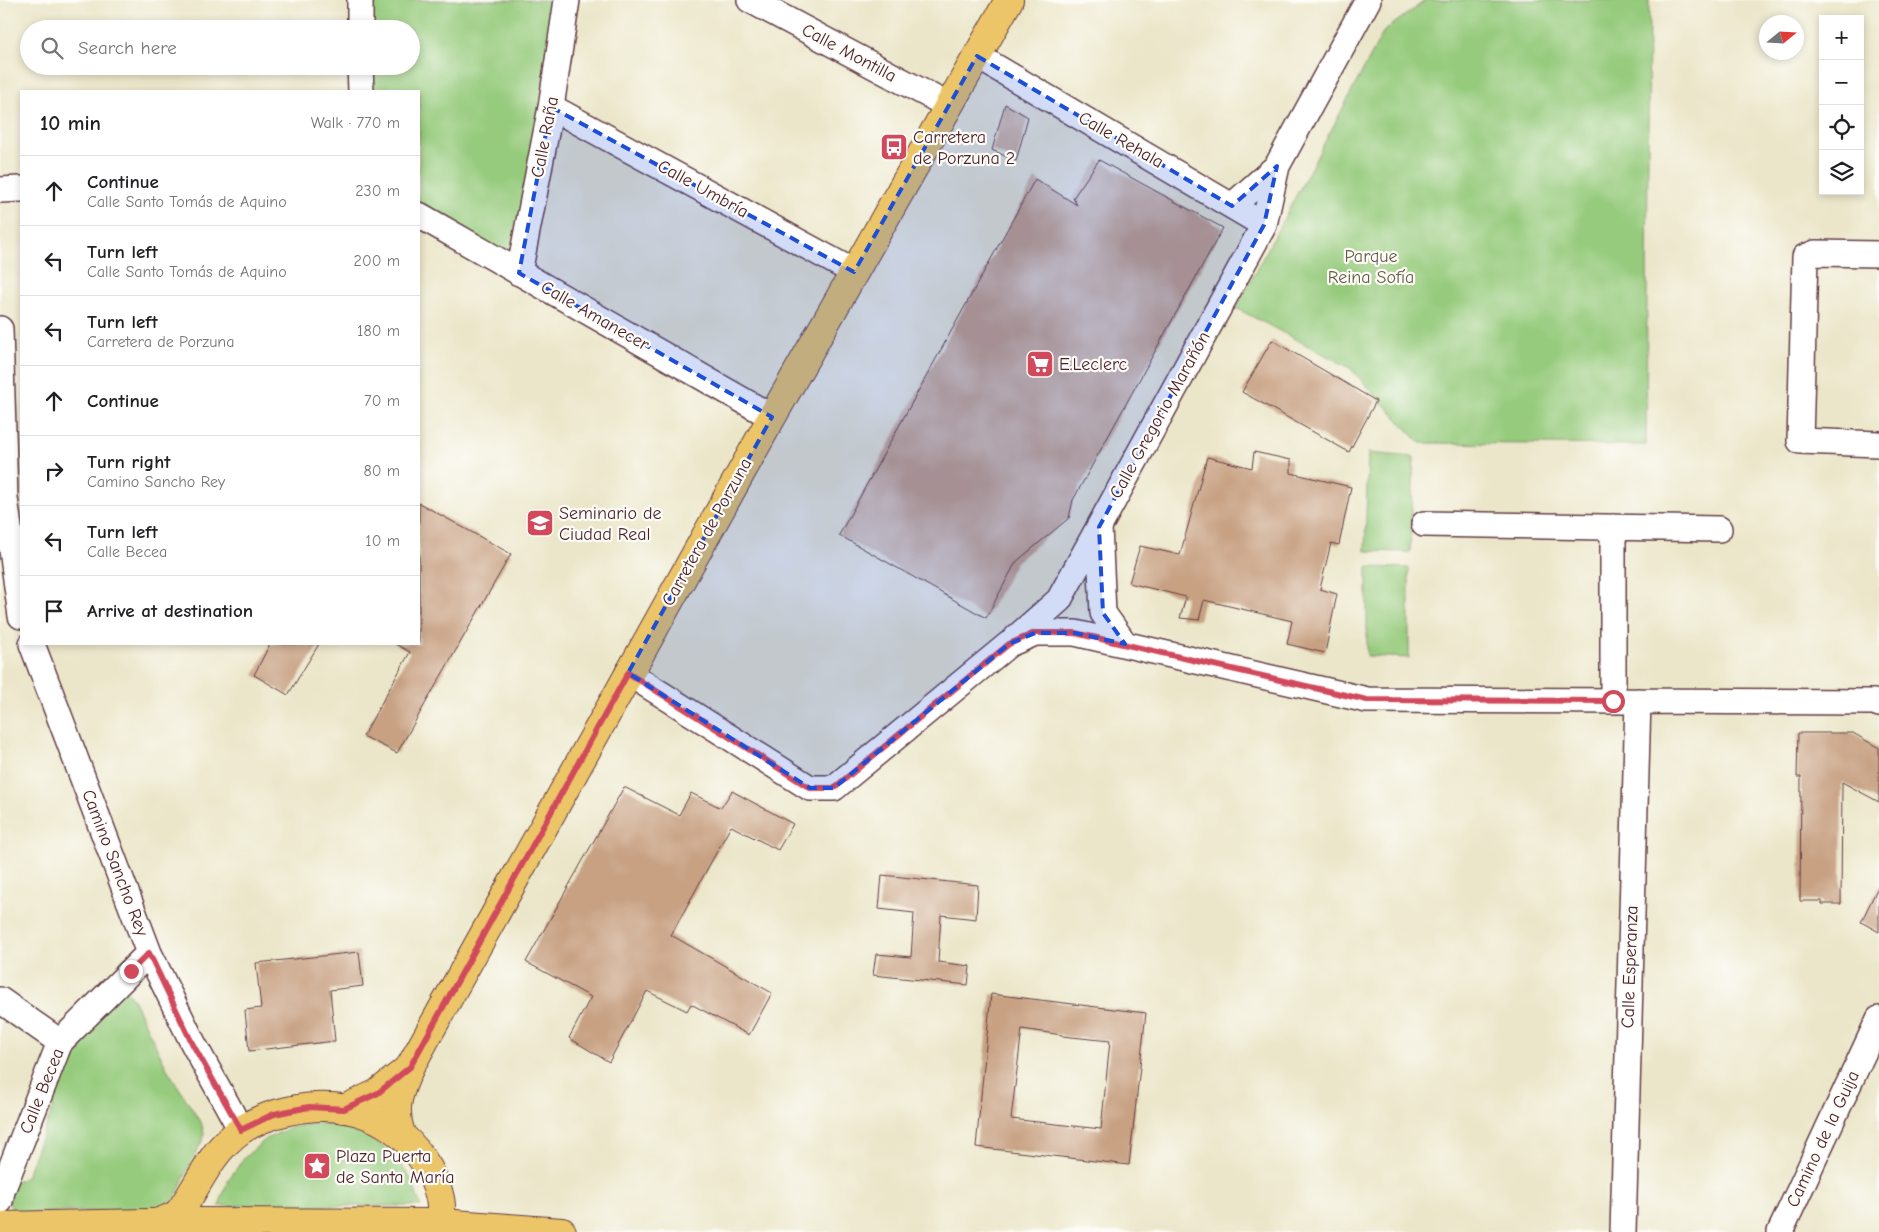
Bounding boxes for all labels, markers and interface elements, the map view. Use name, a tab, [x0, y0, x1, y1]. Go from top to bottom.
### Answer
north arrow	[1759, 15, 1804, 60]
map controls	[1819, 15, 1864, 195]
button: +	[1819, 15, 1864, 60]
street label: Calle Montilla	[798, 19, 900, 87]
search box	[20, 20, 420, 75]
icon: search	[38, 34, 66, 62]
text: Search here	[78, 37, 177, 59]
button: −	[1819, 60, 1864, 105]
street label: Calle Raña	[527, 95, 563, 179]
button: locate	[1819, 105, 1864, 150]
street label: Calle Rehala	[1075, 107, 1167, 173]
text: 10 min	[40, 111, 101, 135]
text: Walk · 770 m	[311, 114, 400, 132]
place label: Carretera de Porzuna 2	[913, 127, 1015, 169]
bus stop icon: Carretera de Porzuna 2	[879, 132, 909, 162]
button: layers	[1819, 150, 1864, 195]
street label: Calle Umbría	[654, 155, 752, 223]
text: Continue	[87, 171, 159, 193]
icon: ahead	[40, 177, 68, 205]
text: 230 m	[355, 182, 400, 200]
text: Calle Santo Tomás de Aquino	[87, 193, 287, 211]
text: Turn left	[87, 241, 158, 263]
park label: Parque Reina Sofía	[1328, 246, 1414, 288]
icon: left	[40, 247, 68, 275]
text: 200 m	[354, 252, 400, 270]
text: Calle Santo Tomás de Aquino	[87, 263, 287, 281]
street label: Calle Amanecer	[537, 276, 654, 356]
text: Turn left	[87, 311, 158, 333]
icon: left	[40, 317, 68, 345]
text: 180 m	[357, 322, 400, 340]
street label: Calle Gregorio Marañón	[1105, 328, 1215, 502]
text: Carretera de Porzuna	[87, 333, 234, 351]
supermarket icon: E.Leclerc	[1025, 349, 1055, 379]
place label: E.Leclerc	[1059, 354, 1128, 375]
icon: ahead	[40, 387, 68, 415]
text: Continue	[87, 390, 159, 412]
text: 70 m	[364, 392, 400, 410]
text: Turn right	[87, 451, 171, 473]
street label: Carretera de Porzuna	[658, 454, 756, 610]
icon: right	[40, 457, 68, 485]
text: 80 m	[363, 462, 400, 480]
text: Camino Sancho Rey	[87, 473, 225, 491]
place label: Seminario de Ciudad Real	[559, 503, 662, 545]
school or university icon: Seminario de Ciudad Real	[525, 508, 555, 538]
text: Turn left	[87, 521, 158, 543]
icon: left	[40, 527, 68, 555]
text: 10 m	[365, 532, 400, 550]
text: Calle Becea	[87, 543, 167, 561]
icon: arrive	[40, 597, 68, 625]
text: Arrive at destination	[87, 600, 253, 622]
route start	[1602, 690, 1625, 713]
street label: Camino Sancho Rey	[77, 787, 153, 940]
street label: Calle Esperanza	[1617, 905, 1643, 1029]
route end	[120, 960, 143, 983]
street label: Calle Becea	[15, 1045, 69, 1137]
street label: Camino de la Guija	[1782, 1067, 1864, 1211]
place label: Plaza Puerta de Santa María	[336, 1146, 455, 1188]
place icon: Plaza Puerta de Santa María	[302, 1151, 332, 1181]

